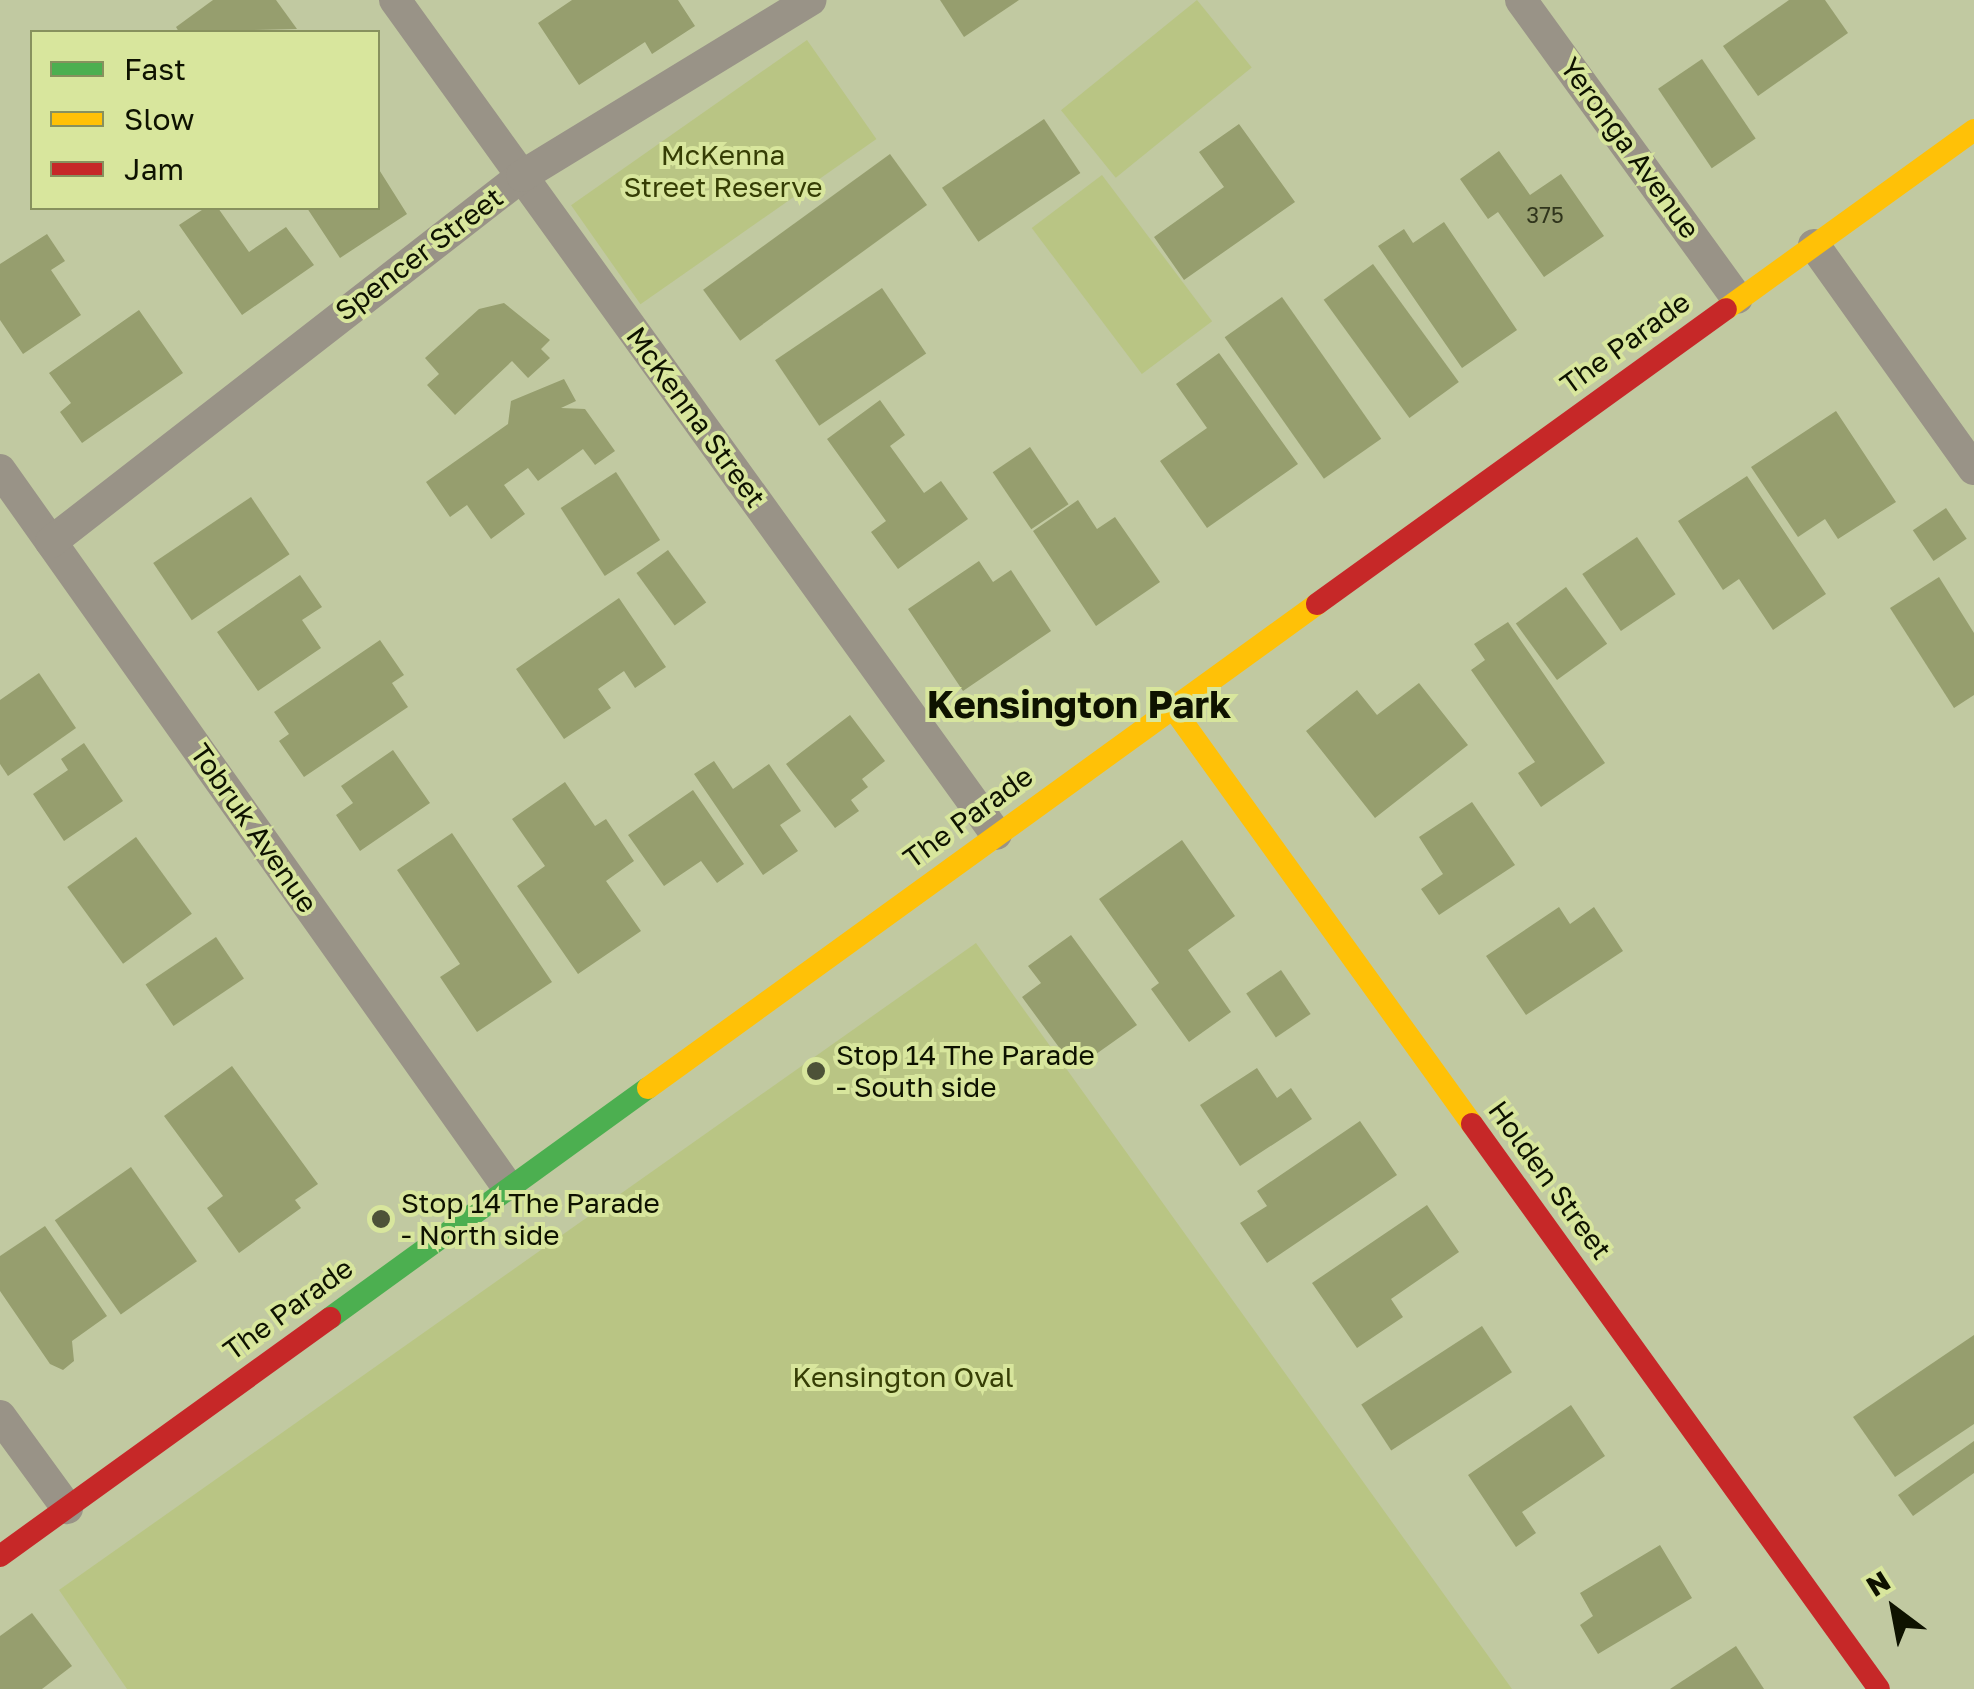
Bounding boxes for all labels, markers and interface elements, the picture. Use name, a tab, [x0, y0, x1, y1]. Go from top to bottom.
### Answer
legend	[30, 30, 380, 210]
text: Fast	[124, 51, 186, 87]
street label: Yeronga Avenue	[1553, 51, 1707, 245]
text: Slow	[124, 101, 195, 137]
park label: McKenna Street Reserve	[623, 138, 823, 204]
text: Jam	[124, 151, 184, 187]
street label: Spencer Street	[329, 180, 509, 328]
house number: 375	[1526, 202, 1564, 228]
street label: The Parade	[1554, 285, 1696, 401]
street label: McKenna Street	[619, 320, 773, 514]
district label: Kensington Park	[927, 681, 1231, 727]
street label: Tobruk Avenue	[183, 737, 325, 919]
street label: The Parade	[897, 759, 1039, 875]
place label: Stop 14 The Parade - South side	[836, 1038, 1095, 1104]
marker: Stop 14 The Parade - South side	[805, 1060, 827, 1082]
street label: Holden Street	[1481, 1094, 1619, 1266]
place label: Stop 14 The Parade - North side	[401, 1186, 660, 1252]
marker: Stop 14 The Parade - North side	[370, 1208, 392, 1230]
street label: The Parade	[217, 1251, 359, 1367]
park label: Kensington Oval	[792, 1360, 1014, 1394]
north arrow	[1844, 1559, 1944, 1659]
text: N	[1860, 1564, 1896, 1603]

